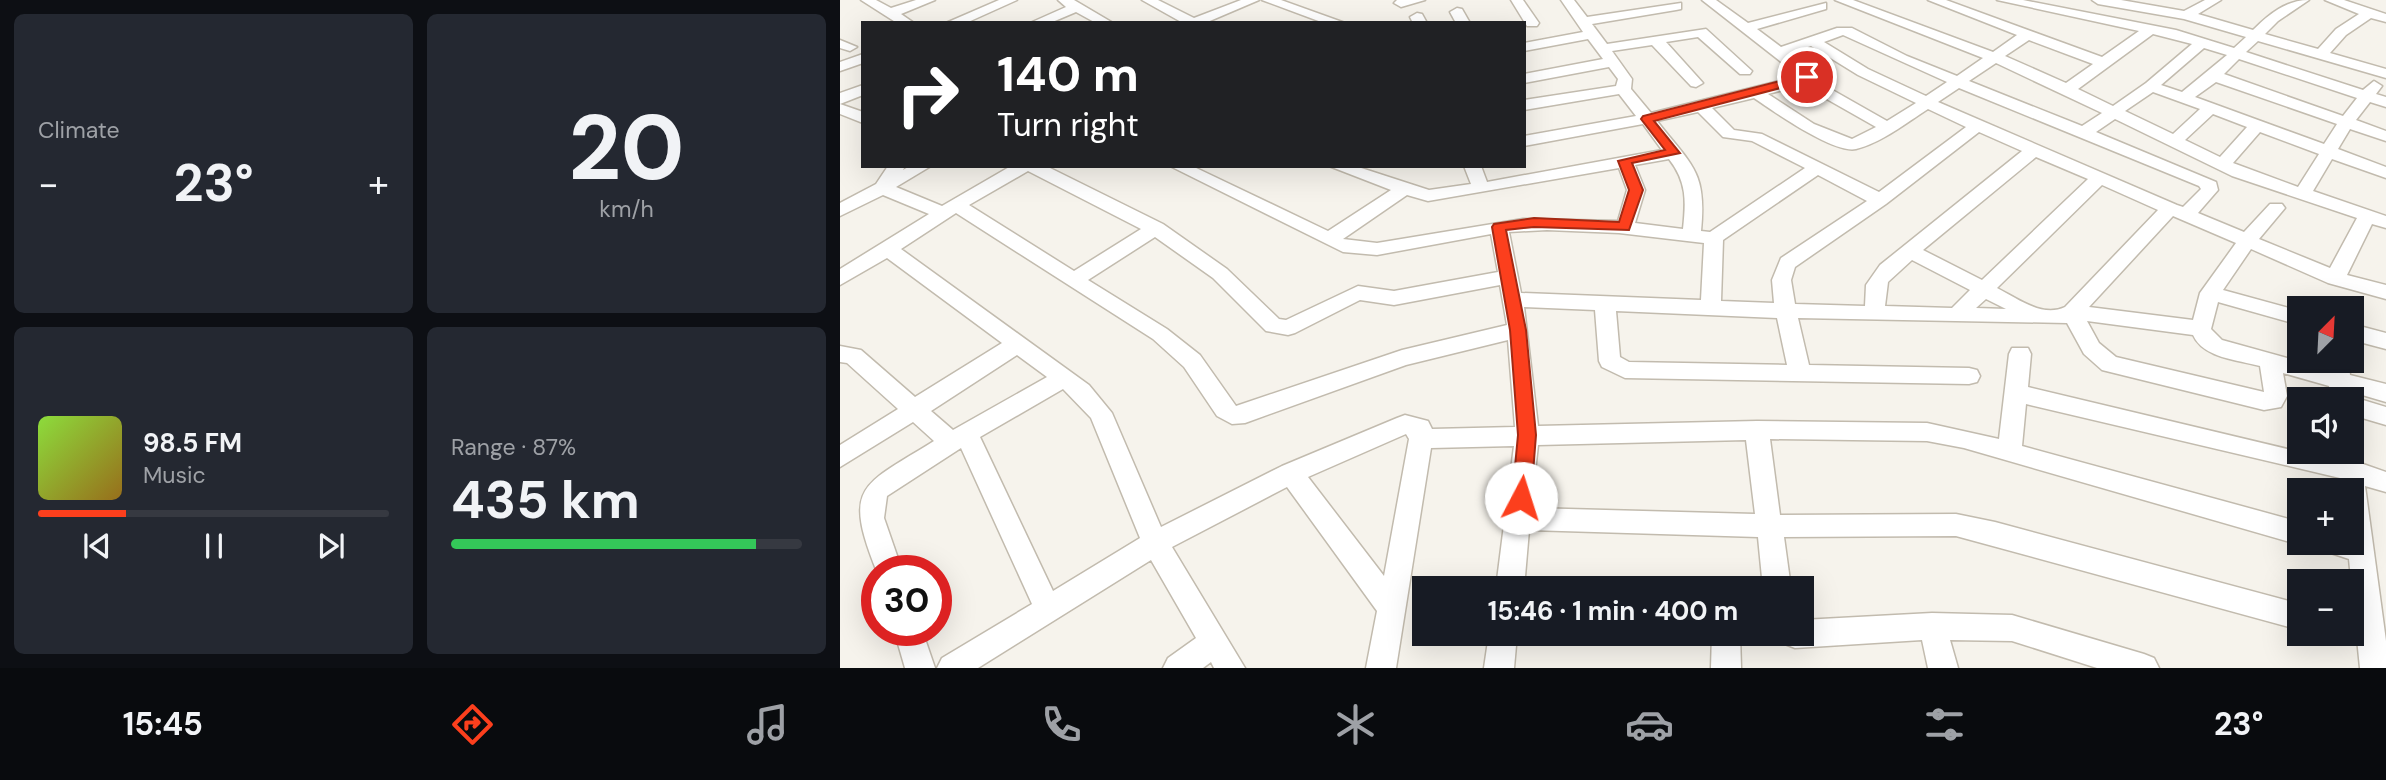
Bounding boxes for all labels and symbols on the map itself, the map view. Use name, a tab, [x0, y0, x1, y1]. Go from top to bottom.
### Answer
pin	[1777, 47, 1837, 107]
north arrow	[2287, 296, 2364, 373]
position arrow	[1484, 461, 1558, 535]
speed limit sign: 30	[861, 555, 952, 646]

